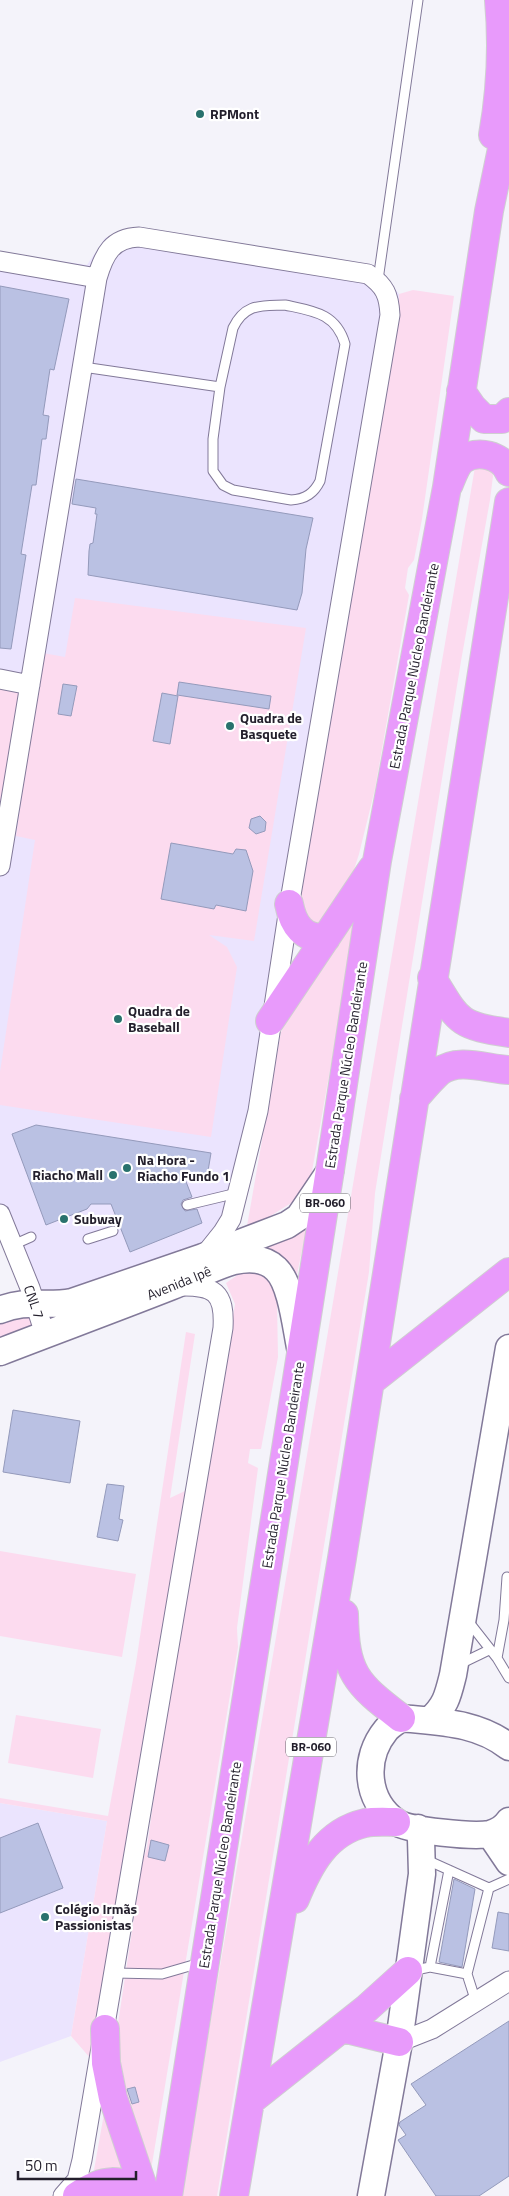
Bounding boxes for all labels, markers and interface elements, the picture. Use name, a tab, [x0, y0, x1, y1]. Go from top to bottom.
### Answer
place label: RPMont	[210, 103, 259, 124]
marker: RPMont	[194, 108, 206, 120]
street label: Estrada Parque Núcleo Bandeirante	[383, 561, 444, 771]
place label: Quadra de Basquete	[240, 707, 302, 744]
marker: Quadra de Basquete	[224, 720, 236, 732]
street label: Estrada Parque Núcleo Bandeirante	[319, 960, 372, 1170]
place label: Quadra de Baseball	[128, 1000, 190, 1037]
marker: Quadra de Baseball	[112, 1013, 124, 1025]
place label: Na Hora - Riacho Fundo 1	[137, 1149, 230, 1186]
marker: Na Hora - Riacho Fundo 1	[121, 1162, 133, 1174]
place label: Riacho Mall	[32, 1164, 103, 1185]
marker: Riacho Mall	[107, 1169, 119, 1181]
road number: BR-060	[300, 1194, 350, 1212]
place label: Subway	[74, 1208, 122, 1229]
marker: Subway	[58, 1213, 70, 1225]
street label: Avenida Ipê	[143, 1260, 214, 1305]
street label: CNL 7	[19, 1282, 50, 1322]
street label: Estrada Parque Núcleo Bandeirante	[256, 1360, 309, 1570]
road number: BR-060	[286, 1738, 336, 1756]
street label: Estrada Parque Núcleo Bandeirante	[193, 1760, 246, 1970]
place label: Colégio Irmãs Passionistas	[55, 1898, 138, 1935]
marker: Colégio Irmãs Passionistas	[39, 1911, 51, 1923]
scale bar	[18, 2148, 135, 2180]
text: 50 m	[25, 2154, 58, 2177]

